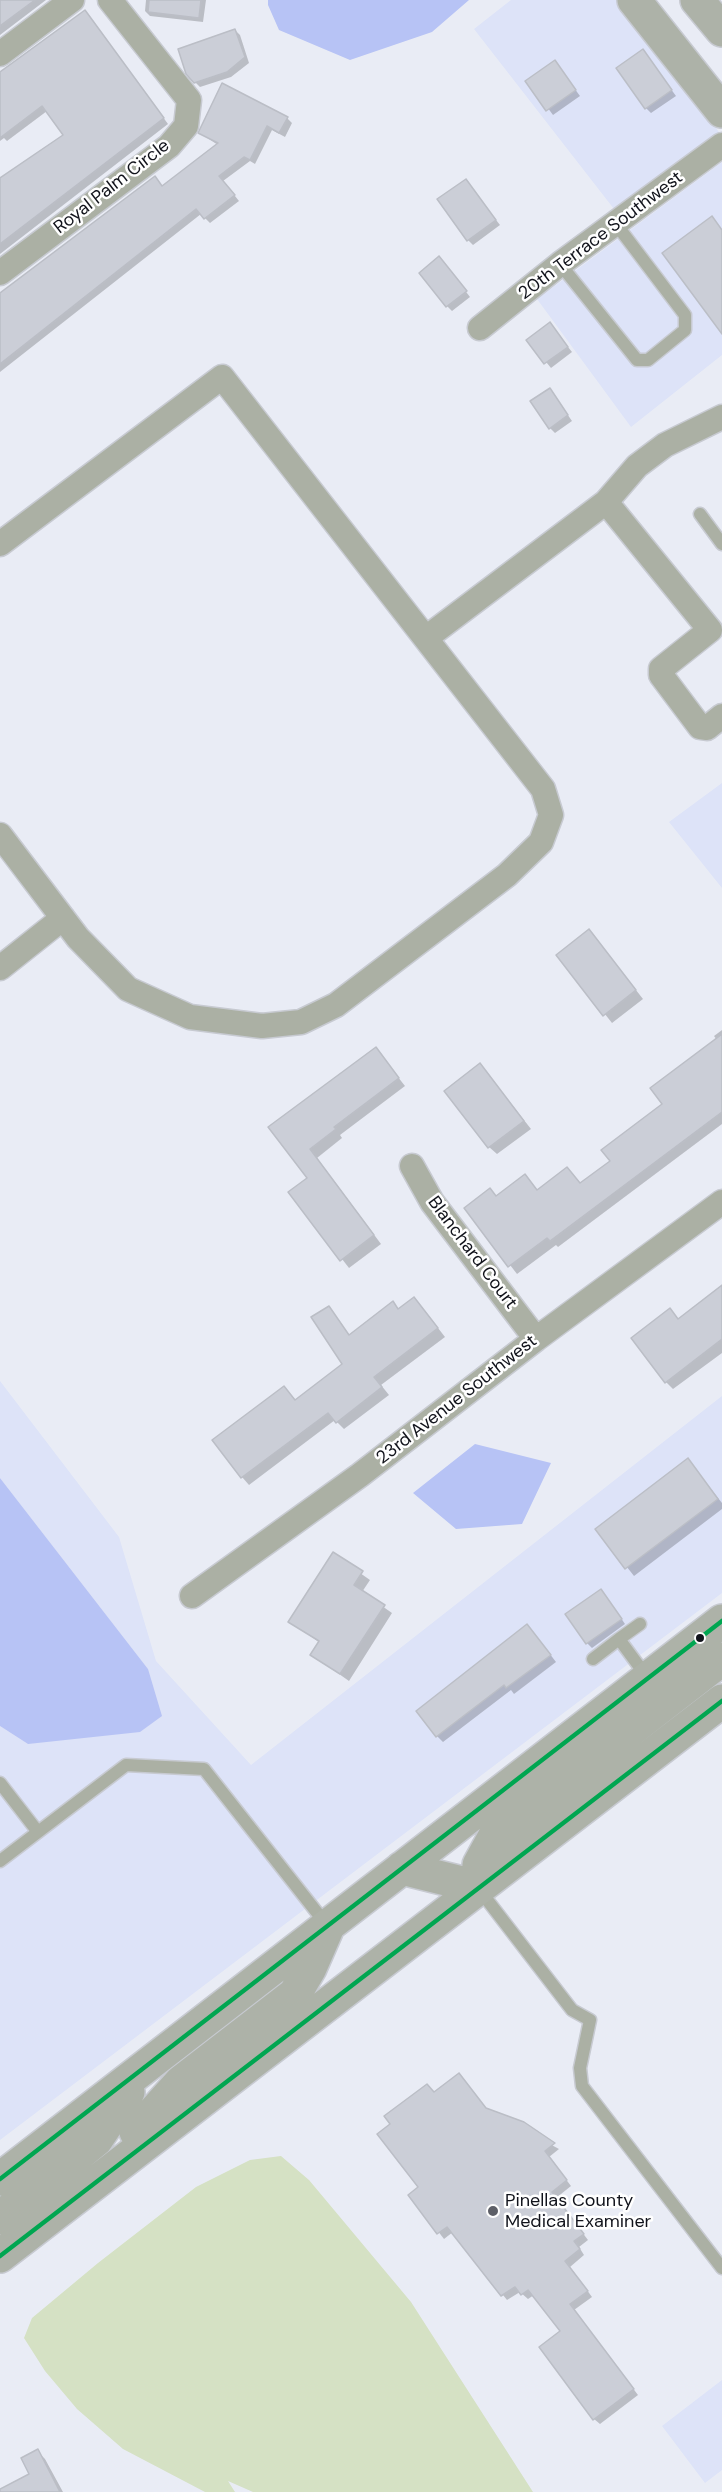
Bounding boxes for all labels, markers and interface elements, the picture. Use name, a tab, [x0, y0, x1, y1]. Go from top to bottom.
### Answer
street label: Royal Palm Circle	[50, 135, 174, 239]
street label: 20th Terrace Southwest	[515, 167, 687, 305]
street label: Blanchard Court	[423, 1192, 521, 1314]
street label: 23rd Avenue Southwest	[373, 1331, 541, 1469]
unlabelled marker	[694, 1632, 706, 1644]
place label: Pinellas County Medical Examiner	[505, 2190, 651, 2232]
marker: Pinellas County Medical Examiner	[486, 2204, 500, 2218]

